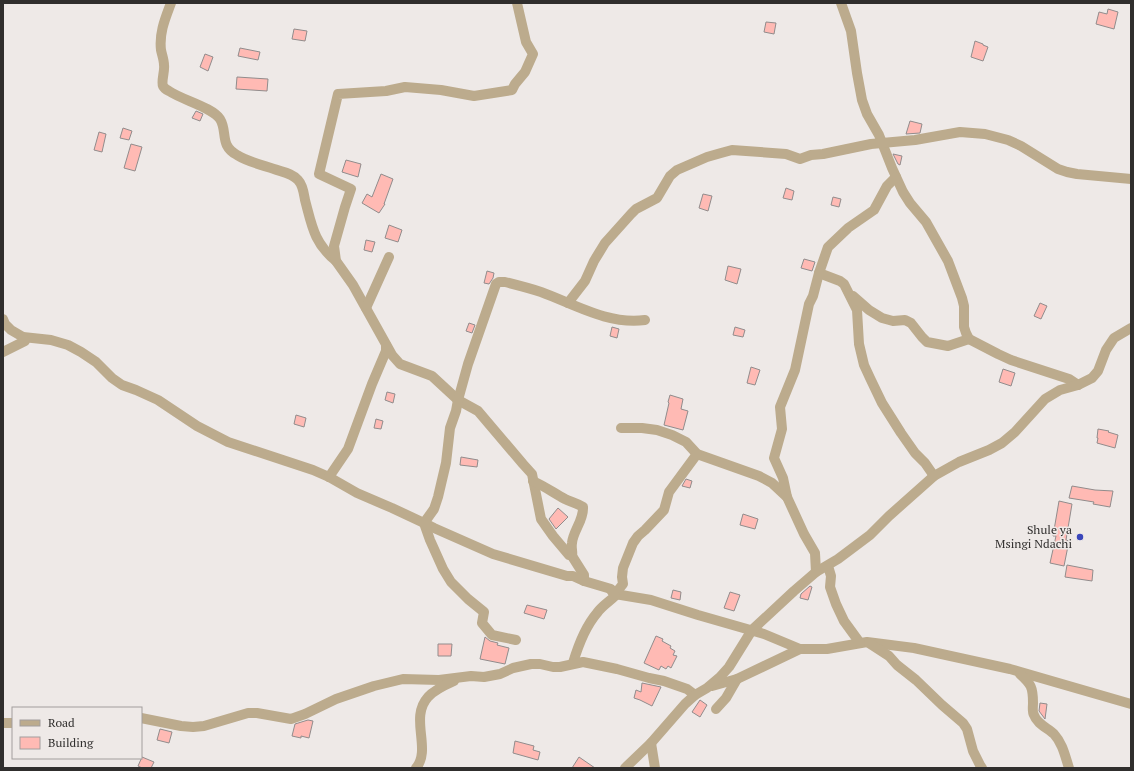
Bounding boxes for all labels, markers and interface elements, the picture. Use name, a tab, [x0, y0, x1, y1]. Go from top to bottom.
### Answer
place label: Shule ya Msingi Ndachi	[995, 522, 1072, 551]
marker: Shule ya Msingi Ndachi	[1075, 532, 1085, 542]
legend	[12, 707, 142, 759]
text: Road	[48, 715, 75, 730]
text: Building	[48, 735, 94, 750]

